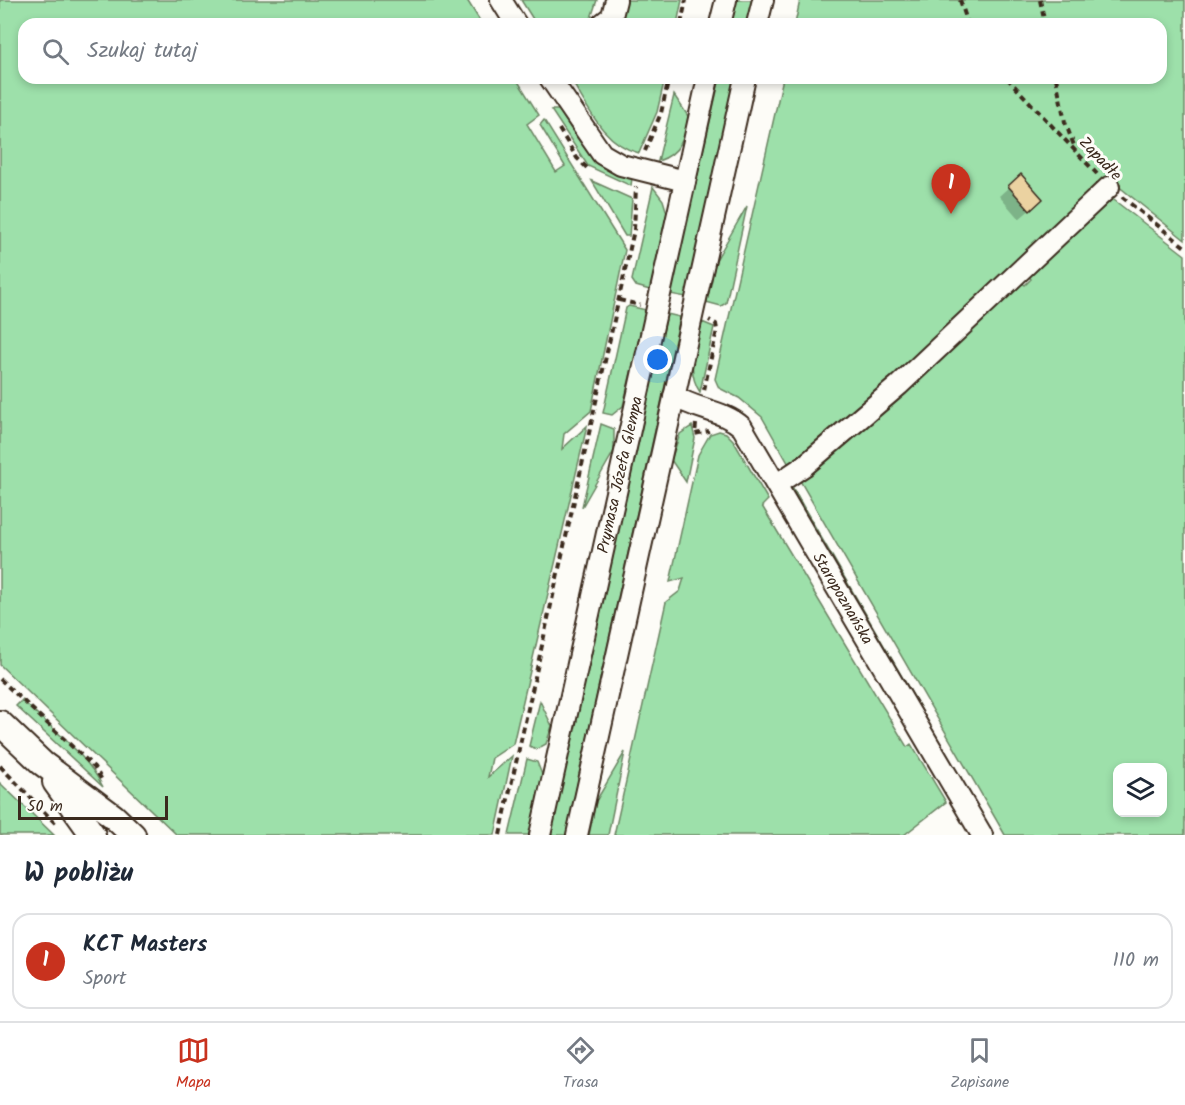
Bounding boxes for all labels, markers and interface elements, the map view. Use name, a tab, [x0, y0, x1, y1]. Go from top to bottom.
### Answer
search box	[18, 18, 1167, 84]
text: Szukaj tutaj	[87, 34, 198, 69]
icon: search	[39, 35, 72, 68]
street label: Zapadłe	[1072, 131, 1128, 187]
pin: 1	[932, 164, 970, 214]
your location	[643, 345, 672, 374]
street label: Prymasa Józefa Glempa	[590, 394, 650, 556]
street label: Staropoznańska	[806, 548, 880, 649]
map controls	[1113, 763, 1167, 817]
button: layers	[1113, 763, 1167, 817]
scale bar	[18, 793, 168, 820]
text: 50 m	[27, 794, 63, 819]
text: W pobliżu	[24, 853, 133, 895]
text: KCT Masters	[83, 928, 207, 963]
text: 1	[42, 945, 49, 977]
text: 110 m	[1113, 945, 1159, 977]
text: Sport	[83, 963, 127, 995]
tab: Mapa	[176, 1034, 211, 1095]
tab: Trasa	[563, 1034, 599, 1095]
tab: Zapisane	[950, 1034, 1009, 1095]

